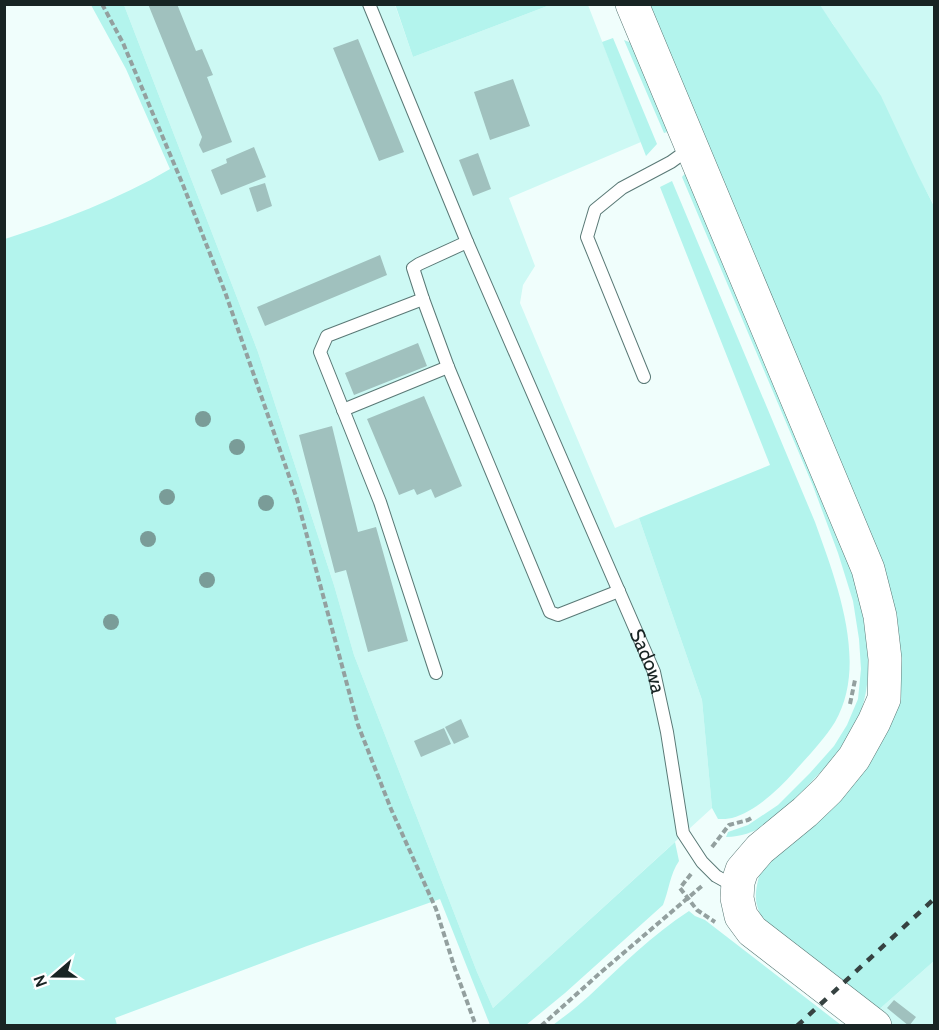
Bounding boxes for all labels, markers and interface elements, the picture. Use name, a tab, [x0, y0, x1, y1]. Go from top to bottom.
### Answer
street label: Sadowa	[625, 625, 670, 696]
north arrow	[24, 946, 84, 1006]
text: N	[30, 972, 51, 990]

